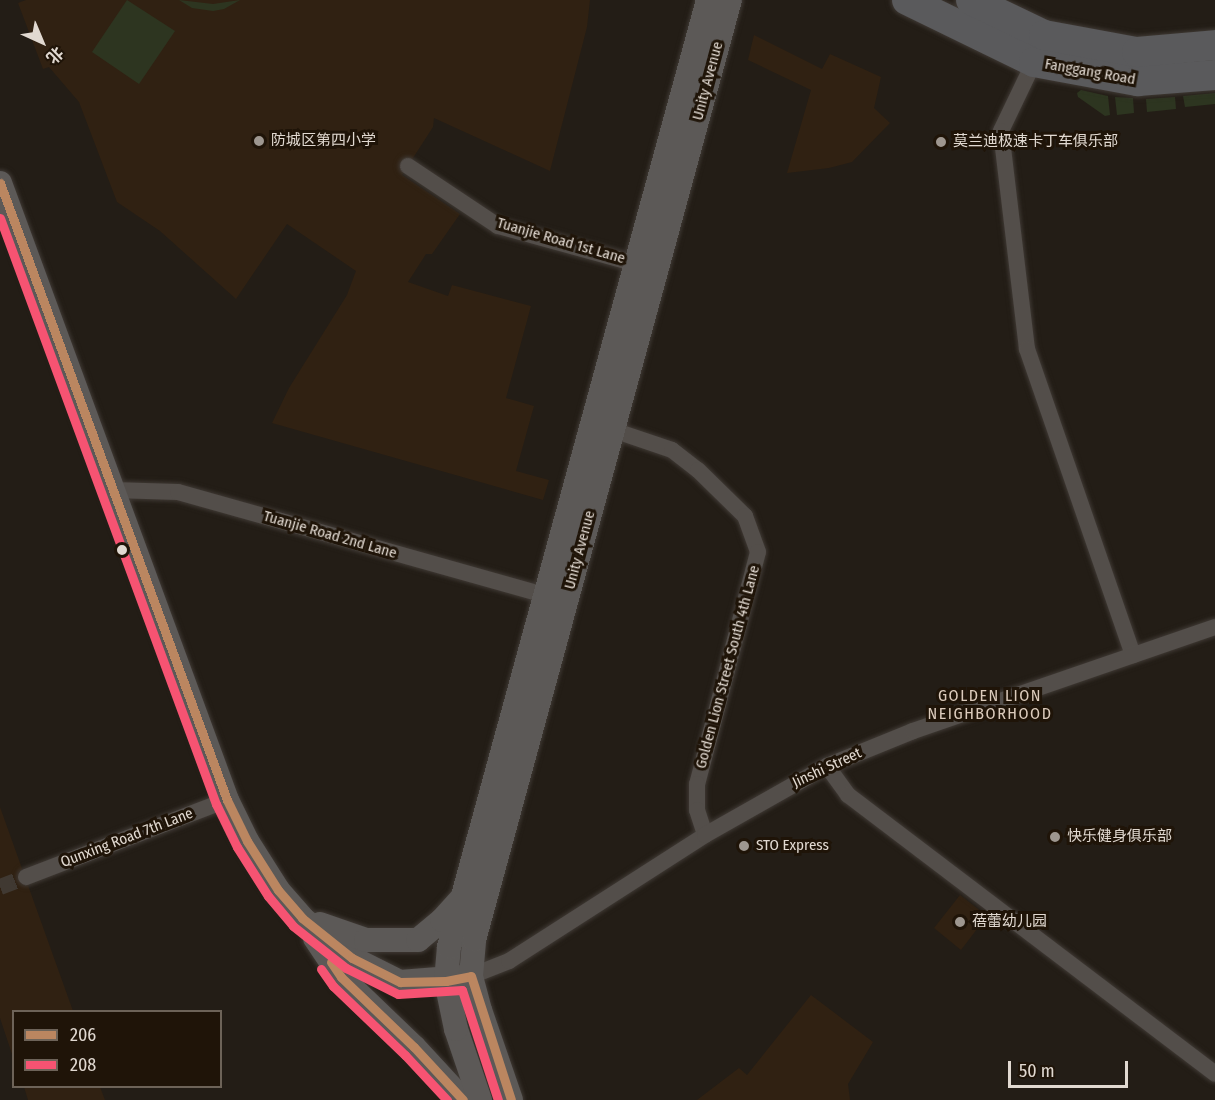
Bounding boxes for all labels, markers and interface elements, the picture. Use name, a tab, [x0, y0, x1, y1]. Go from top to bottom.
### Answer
north arrow	[12, 12, 72, 72]
street label: Unity Avenue	[689, 40, 727, 122]
text: 北	[42, 43, 67, 68]
street label: Fanggang Road	[1043, 55, 1137, 89]
place label: 防城区第四小学	[271, 132, 376, 150]
place label: 莫兰迪极速卡丁车俱乐部	[953, 133, 1118, 151]
marker: 防城区第四小学	[252, 134, 266, 148]
marker: 莫兰迪极速卡丁车俱乐部	[934, 135, 948, 149]
street label: Tuanjie Road 1st Lane	[495, 214, 627, 268]
street label: Tuanjie Road 2nd Lane	[261, 507, 399, 563]
street label: Unity Avenue	[561, 509, 599, 591]
unlabelled marker	[116, 544, 128, 556]
street label: Golden Lion Street South 4th Lane	[692, 563, 764, 771]
district label: GOLDEN LION NEIGHBORHOOD	[928, 686, 1052, 724]
street label: Jinshi Street	[790, 744, 864, 792]
street label: Qunxing Road 7th Lane	[58, 804, 196, 872]
place label: 快乐健身俱乐部	[1067, 828, 1172, 846]
marker: 快乐健身俱乐部	[1048, 830, 1062, 844]
place label: STO Express	[756, 837, 829, 855]
marker: STO Express	[737, 839, 751, 853]
place label: 蓓蕾幼儿园	[972, 913, 1047, 931]
marker: 蓓蕾幼儿园	[953, 915, 967, 929]
legend	[12, 1010, 222, 1088]
text: 206	[70, 1024, 96, 1046]
scale bar	[1011, 1049, 1131, 1087]
text: 208	[70, 1054, 96, 1076]
text: 50 m	[1019, 1060, 1055, 1082]

